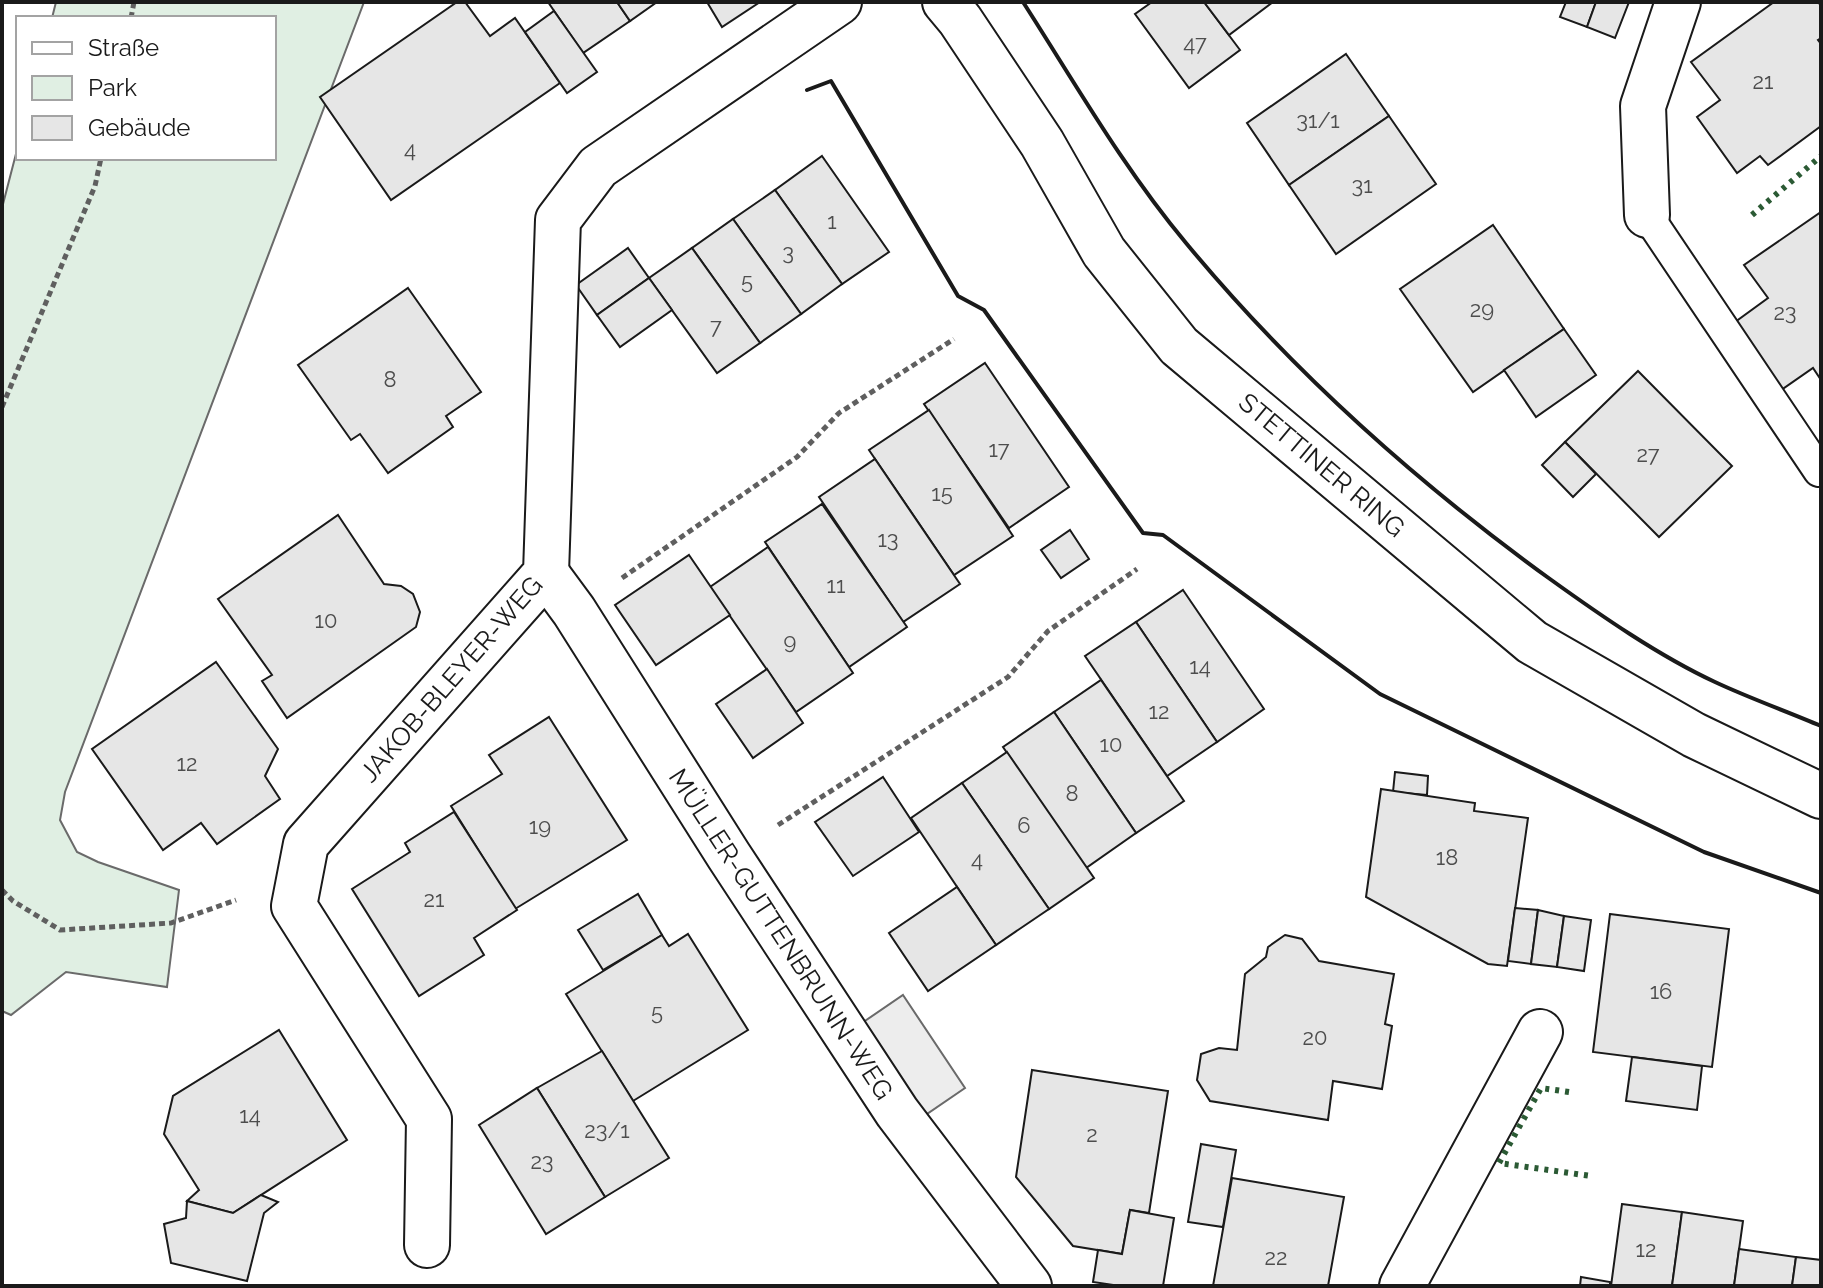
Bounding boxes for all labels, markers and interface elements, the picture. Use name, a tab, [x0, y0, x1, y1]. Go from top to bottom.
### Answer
legend	[16, 16, 276, 160]
house number: 47	[1183, 30, 1207, 56]
text: Straße	[88, 33, 159, 62]
house number: 21	[1753, 68, 1773, 94]
text: Park	[88, 73, 137, 102]
house number: 31/1	[1296, 107, 1340, 133]
text: Gebäude	[88, 113, 190, 142]
house number: 4	[404, 136, 416, 162]
house number: 31	[1351, 172, 1373, 198]
house number: 1	[827, 208, 837, 234]
house number: 3	[782, 239, 794, 265]
house number: 5	[741, 268, 753, 294]
house number: 29	[1470, 296, 1494, 322]
house number: 23	[1773, 299, 1797, 325]
house number: 7	[710, 313, 722, 339]
house number: 8	[383, 366, 397, 392]
street label: STETTINER RING	[1233, 387, 1411, 543]
house number: 17	[988, 436, 1010, 462]
house number: 27	[1636, 441, 1660, 467]
house number: 15	[931, 480, 953, 506]
house number: 13	[877, 526, 899, 552]
street label: JAKOB-BLEYER-WEG	[354, 570, 548, 788]
house number: 11	[827, 572, 845, 598]
house number: 10	[315, 607, 337, 633]
house number: 9	[784, 628, 796, 654]
house number: 14	[1189, 653, 1211, 679]
house number: 12	[1149, 698, 1169, 724]
house number: 10	[1100, 731, 1122, 757]
house number: 12	[177, 750, 197, 776]
street label: MÜLLER-GUTTENBRUNN-WEG	[663, 763, 900, 1105]
house number: 8	[1065, 780, 1079, 806]
house number: 6	[1017, 812, 1031, 838]
house number: 19	[529, 813, 551, 839]
house number: 18	[1436, 844, 1458, 870]
house number: 4	[971, 846, 983, 872]
house number: 21	[424, 886, 444, 912]
house number: 16	[1650, 978, 1672, 1004]
house number: 5	[651, 999, 663, 1025]
house number: 20	[1303, 1024, 1327, 1050]
house number: 14	[239, 1102, 261, 1128]
house number: 23/1	[584, 1117, 630, 1143]
house number: 2	[1086, 1121, 1098, 1147]
house number: 23	[530, 1148, 554, 1174]
house number: 12	[1636, 1236, 1656, 1262]
house number: 22	[1265, 1244, 1287, 1270]

